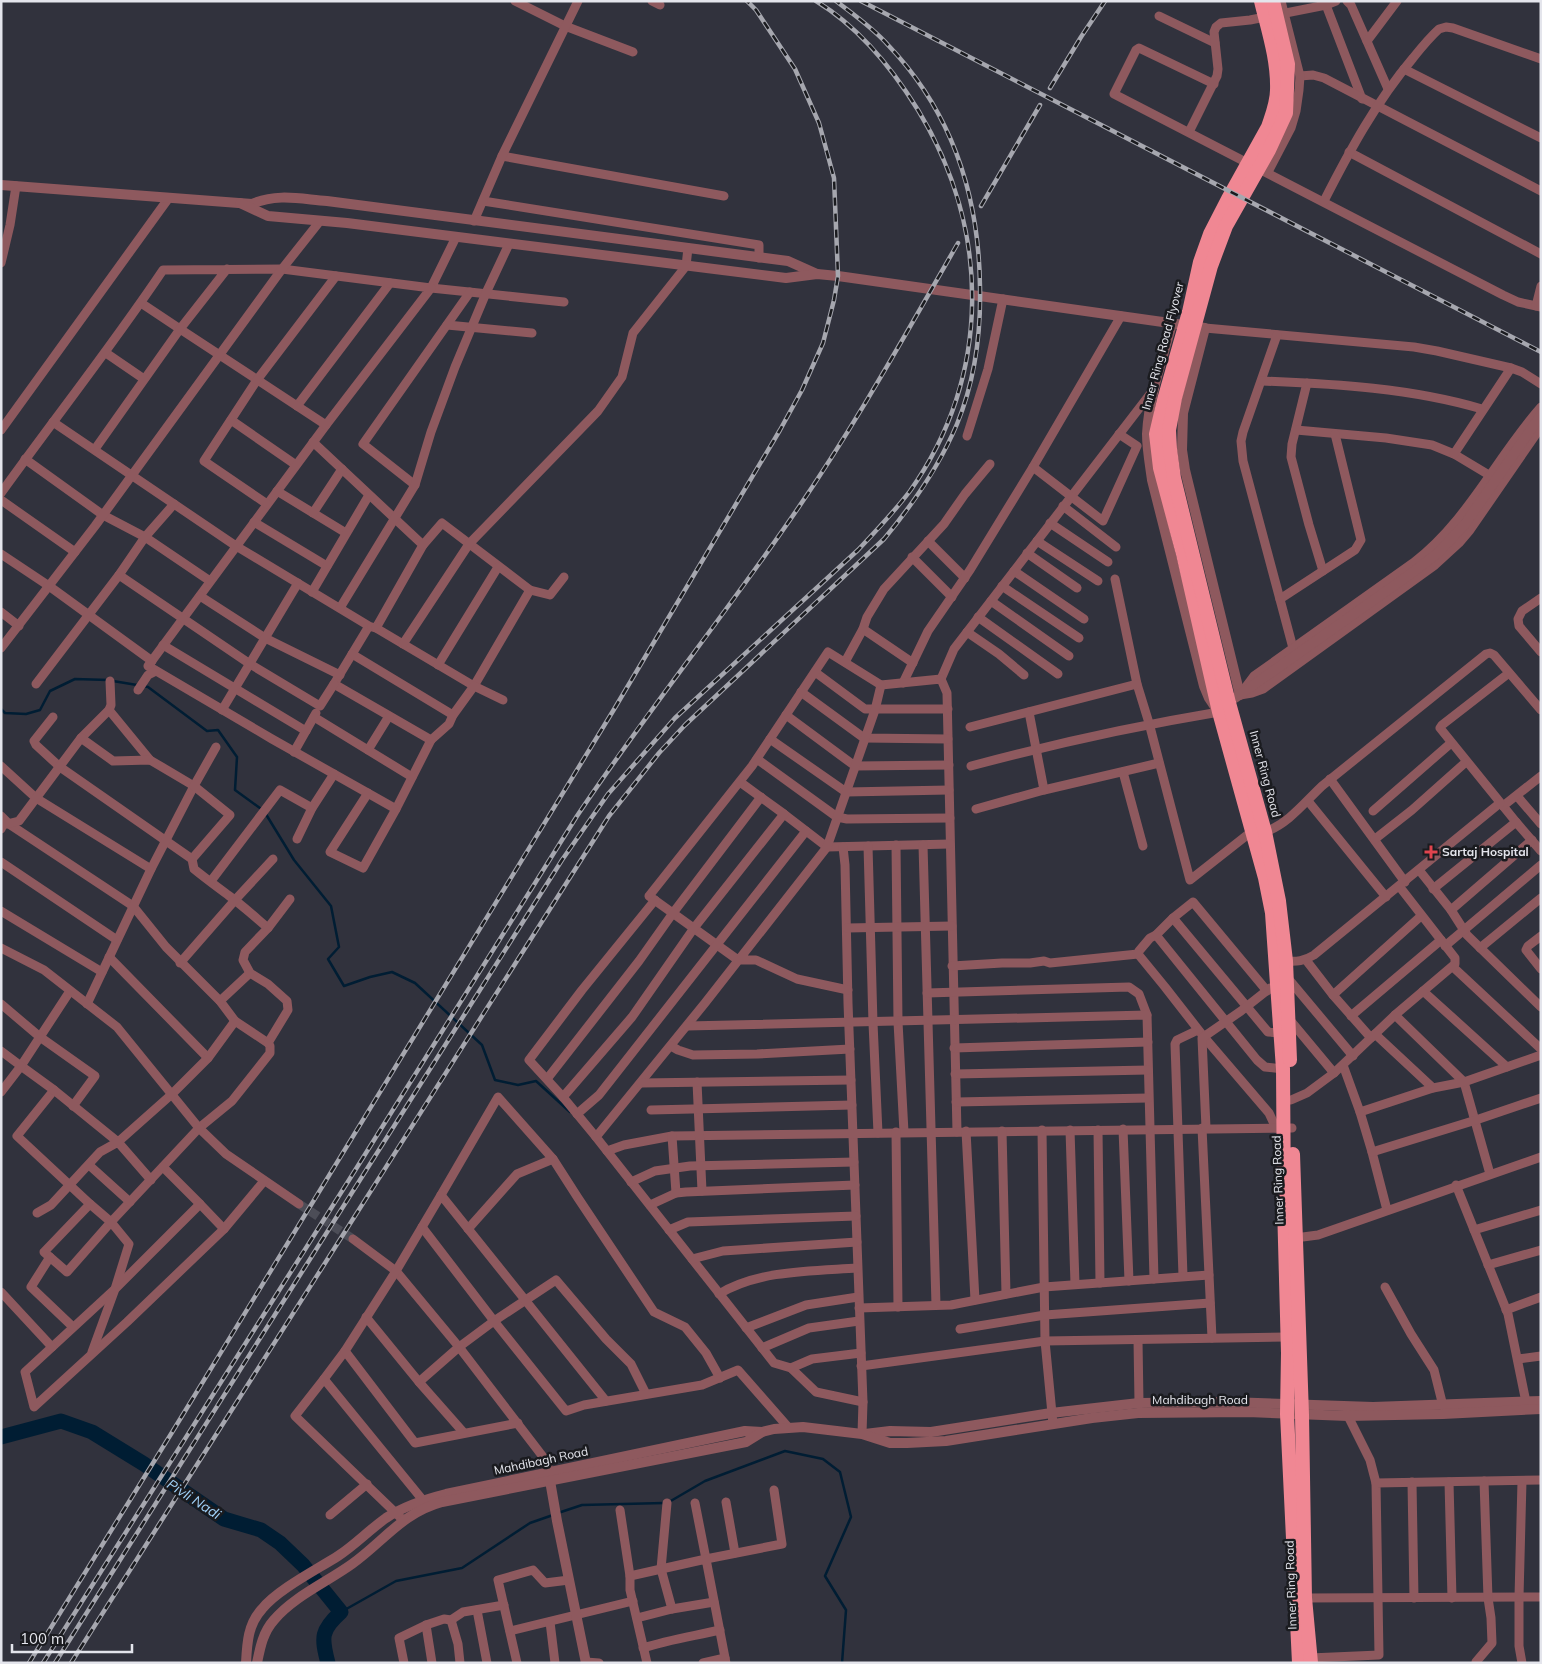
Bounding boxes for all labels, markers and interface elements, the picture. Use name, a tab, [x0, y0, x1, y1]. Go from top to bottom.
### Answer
street label: Inner Ring Road Flyover	[1138, 280, 1187, 412]
street label: Inner Ring Road	[1247, 729, 1284, 819]
place label: Sartaj Hospital	[1442, 844, 1529, 859]
marker: Sartaj Hospital	[1424, 845, 1438, 859]
street label: Inner Ring Road	[1268, 1135, 1287, 1225]
street label: Mahdibagh Road	[1152, 1392, 1248, 1407]
street label: Mahdibagh Road	[492, 1443, 589, 1478]
water label: Pivli Nadi	[164, 1475, 225, 1523]
street label: Inner Ring Road	[1281, 1540, 1300, 1630]
scale bar	[12, 1622, 132, 1654]
text: 100 m	[20, 1629, 64, 1648]

